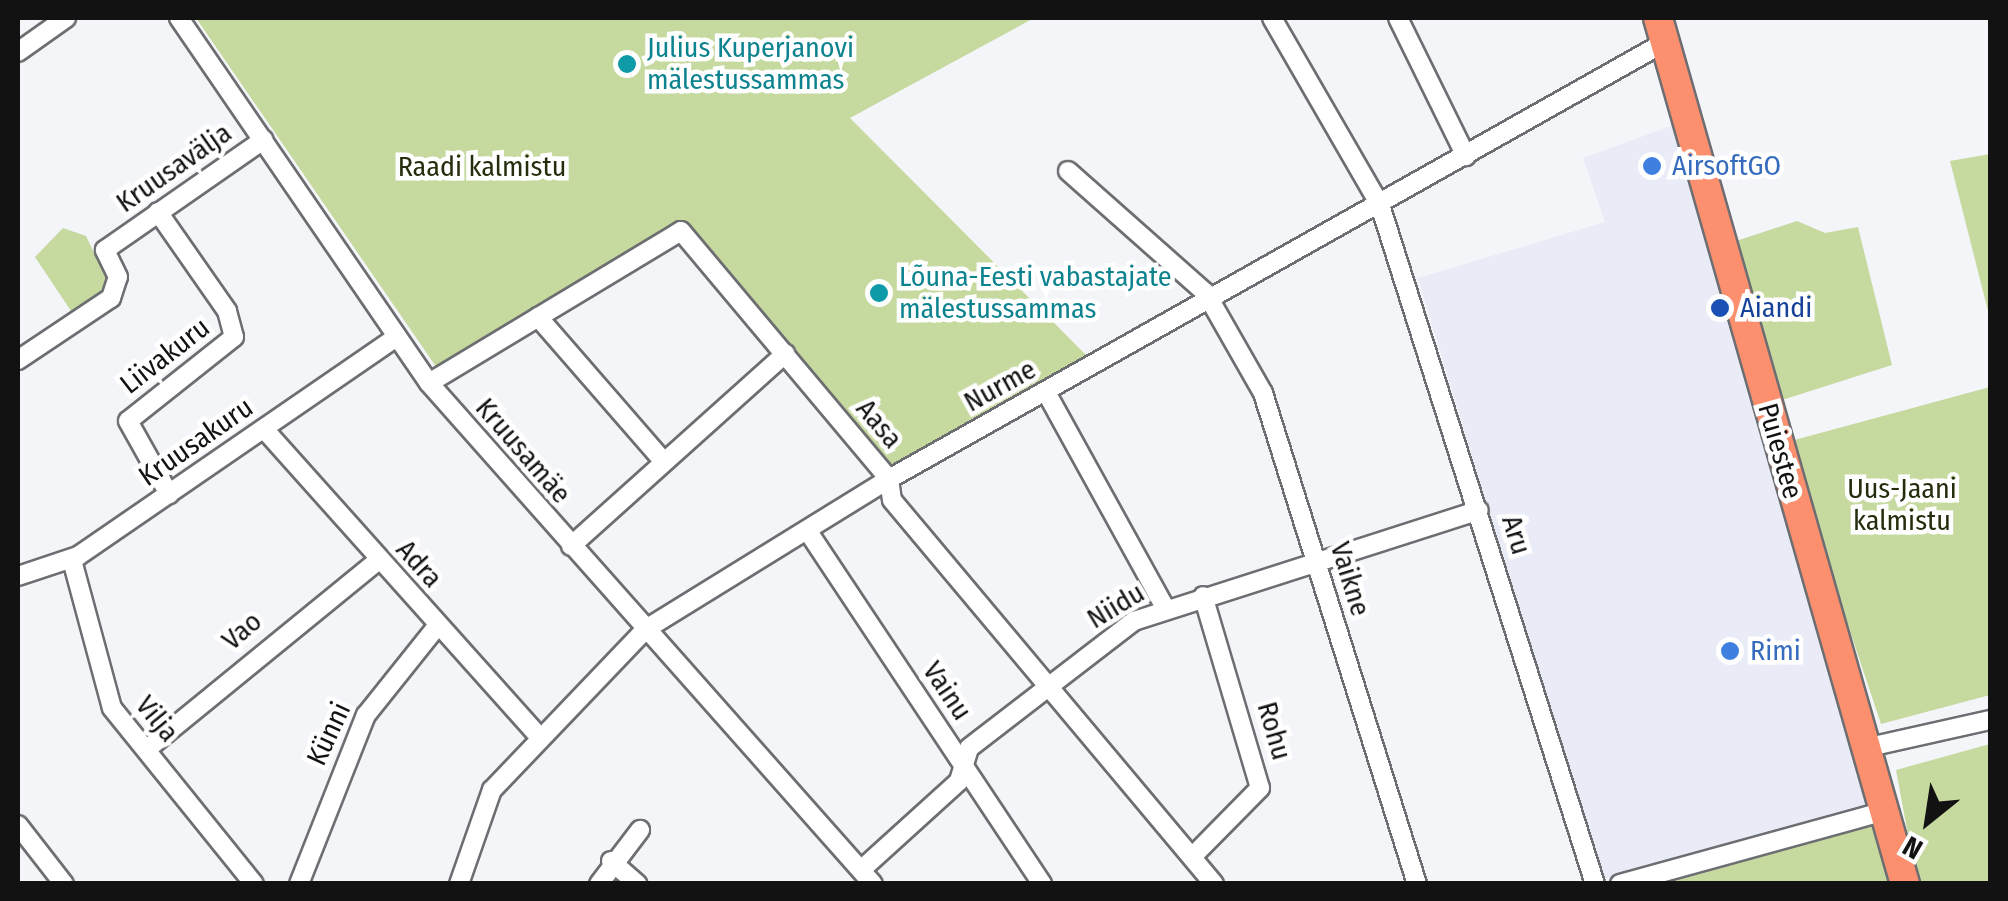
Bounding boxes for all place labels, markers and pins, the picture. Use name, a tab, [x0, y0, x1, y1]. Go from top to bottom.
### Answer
place label: Julius Kuperjanovi mälestussammas	[647, 31, 854, 97]
marker: Julius Kuperjanovi mälestussammas	[616, 53, 638, 75]
place label: AirsoftGO	[1672, 149, 1781, 183]
marker: AirsoftGO	[1641, 155, 1663, 177]
place label: Lõuna-Eesti vabastajate mälestussammas	[899, 260, 1171, 326]
marker: Lõuna-Eesti vabastajate mälestussammas	[868, 282, 890, 304]
place label: Aiandi	[1740, 291, 1812, 325]
marker: Aiandi	[1709, 297, 1731, 319]
place label: Rimi	[1750, 634, 1801, 668]
marker: Rimi	[1719, 640, 1741, 662]

